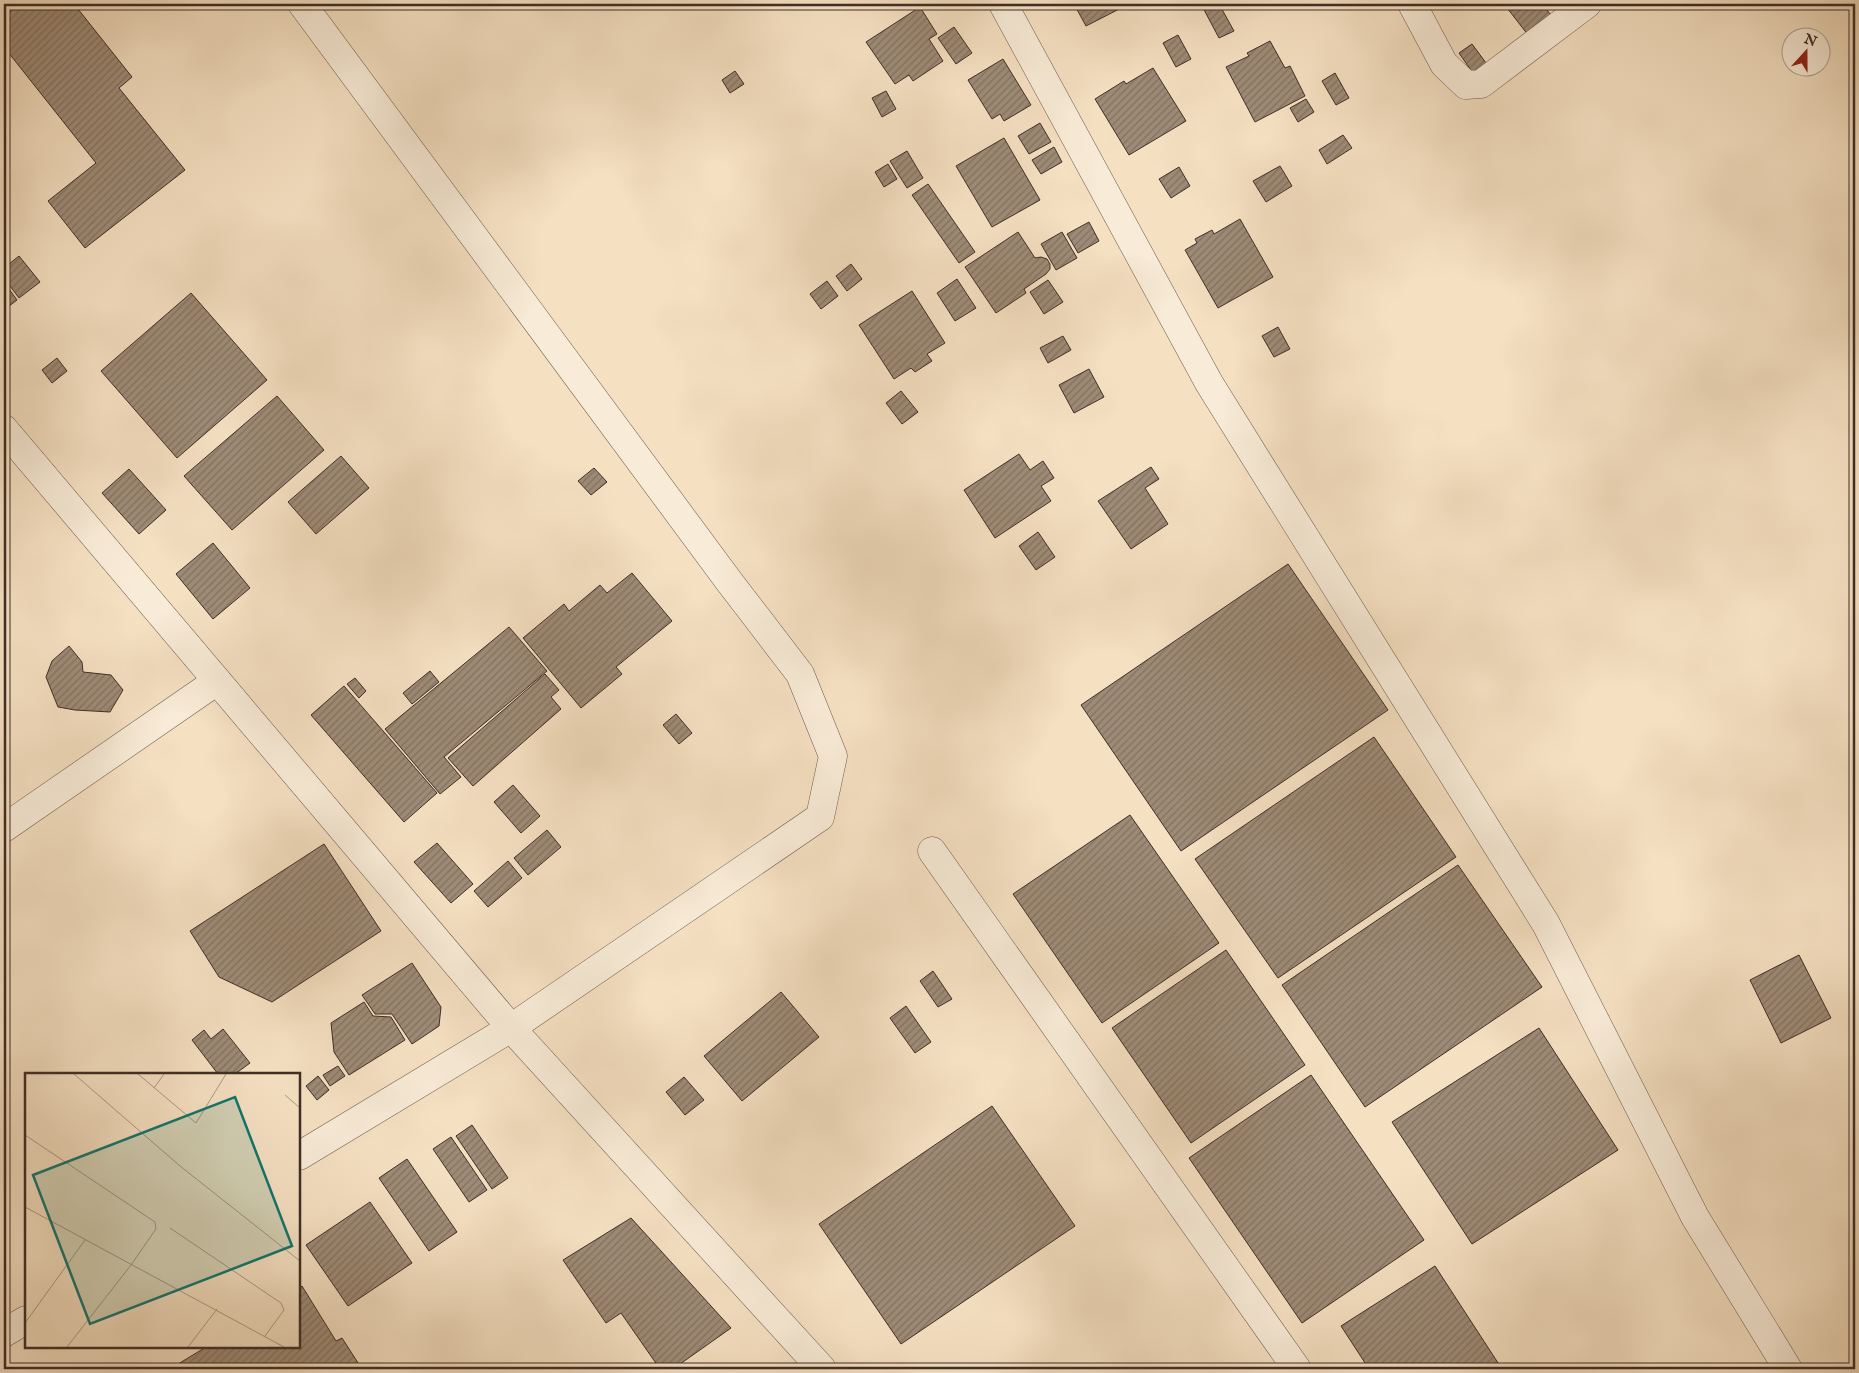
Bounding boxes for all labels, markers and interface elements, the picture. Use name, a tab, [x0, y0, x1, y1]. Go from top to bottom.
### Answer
north arrow	[1782, 28, 1832, 78]
text: N	[1800, 30, 1819, 51]
inset map	[25, 1073, 300, 1348]

